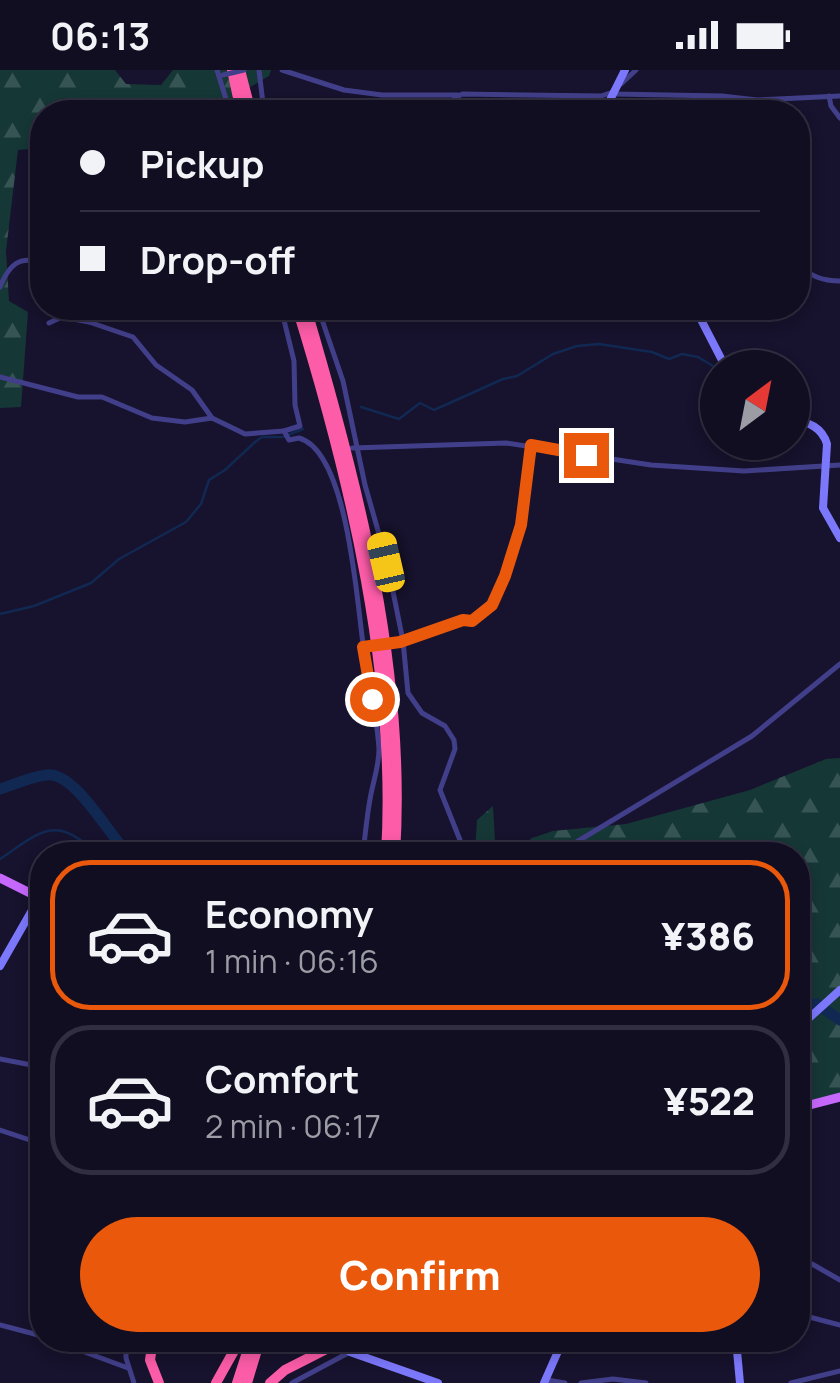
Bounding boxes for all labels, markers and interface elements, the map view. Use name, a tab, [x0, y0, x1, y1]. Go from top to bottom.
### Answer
text: 06:13	[50, 9, 150, 61]
text: Pickup	[140, 137, 264, 189]
text: Drop-off	[140, 233, 295, 285]
north arrow	[700, 350, 810, 460]
map controls	[700, 350, 810, 460]
route end	[564, 433, 609, 478]
car	[365, 529, 407, 595]
route start	[350, 677, 395, 722]
text: Economy	[205, 887, 374, 939]
icon: car	[85, 890, 175, 980]
text: ¥386	[661, 909, 755, 961]
text: 1 min · 06:16	[205, 939, 379, 983]
text: Comfort	[205, 1052, 359, 1104]
icon: car	[85, 1055, 175, 1145]
text: ¥522	[664, 1074, 755, 1126]
text: 2 min · 06:17	[205, 1104, 381, 1148]
button: Confirm	[80, 1217, 760, 1332]

